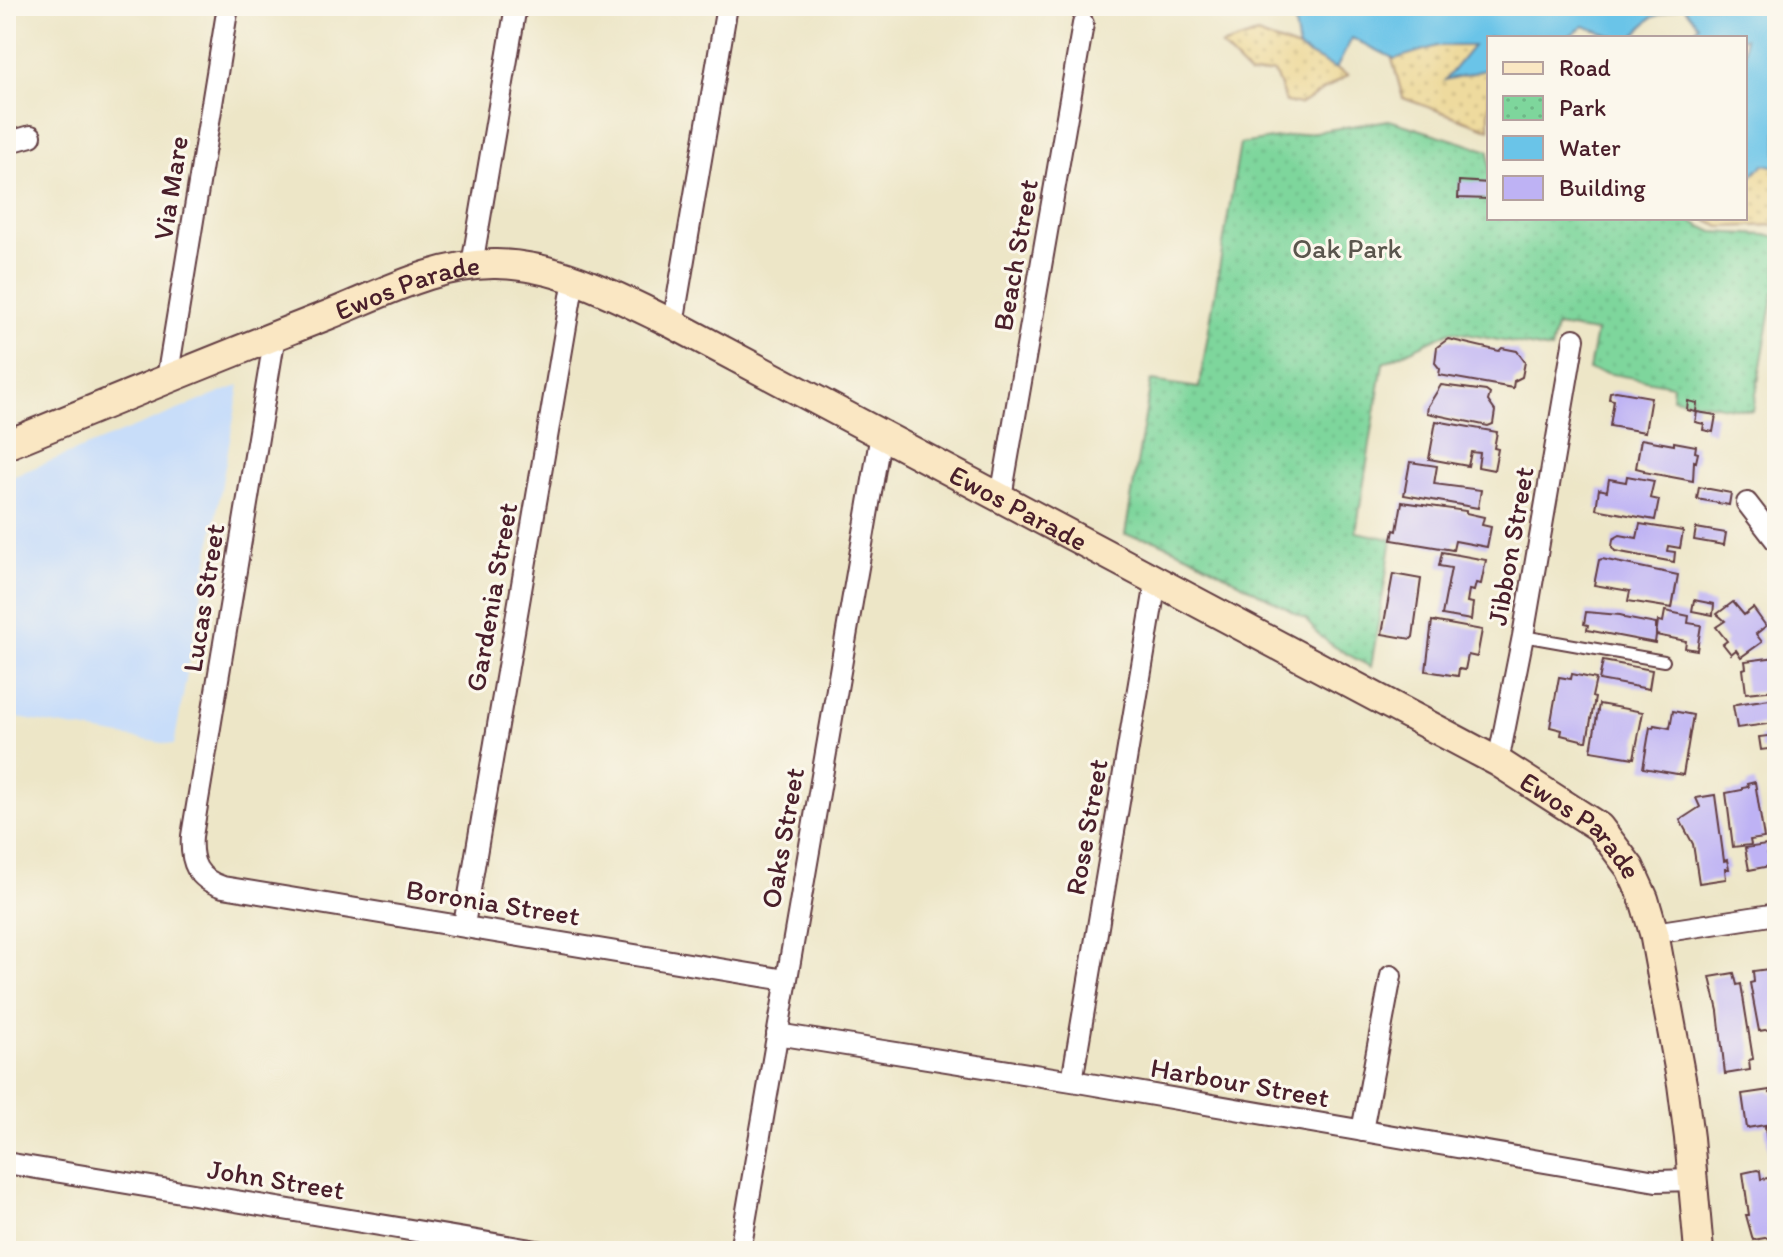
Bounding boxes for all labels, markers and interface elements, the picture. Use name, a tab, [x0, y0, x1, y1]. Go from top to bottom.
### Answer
legend	[1487, 36, 1747, 220]
text: Road	[1559, 53, 1611, 82]
text: Park	[1559, 93, 1606, 122]
street label: Via Mare	[145, 133, 195, 243]
text: Water	[1559, 133, 1621, 162]
text: Building	[1559, 173, 1646, 202]
street label: Beach Street	[985, 176, 1045, 334]
park label: Oak Park	[1292, 231, 1403, 265]
street label: Ewos Parade	[330, 248, 482, 327]
street label: Ewos Parade	[944, 457, 1094, 558]
street label: Jibbon Street	[1479, 464, 1541, 628]
street label: Gardenia Street	[458, 500, 524, 694]
street label: Lucas Street	[174, 521, 232, 675]
street label: Rose Street	[1057, 756, 1115, 898]
street label: Ewos Parade	[1514, 764, 1649, 884]
street label: Oaks Street	[753, 765, 811, 911]
street label: Boronia Street	[404, 871, 582, 933]
street label: Harbour Street	[1148, 1050, 1332, 1114]
street label: John Street	[205, 1151, 347, 1207]

